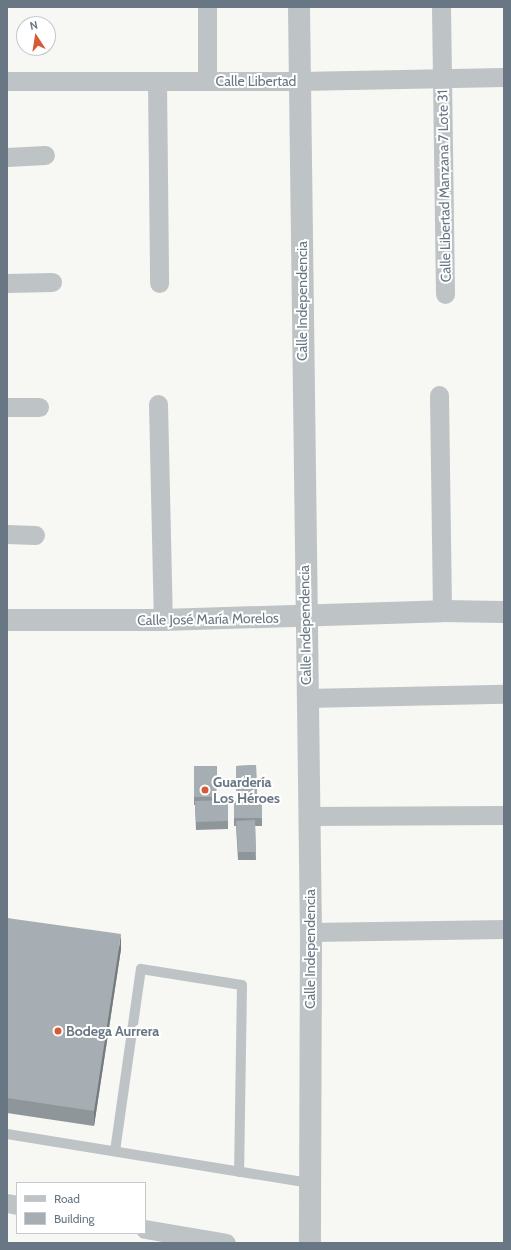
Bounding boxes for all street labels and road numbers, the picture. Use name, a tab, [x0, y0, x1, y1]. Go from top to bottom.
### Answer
street label: Calle Libertad	[216, 73, 296, 89]
street label: Calle Libertad Manzana 7 Lote 31	[434, 90, 454, 282]
street label: Calle Independencia	[294, 241, 310, 361]
street label: Calle Independencia	[296, 565, 314, 685]
street label: Calle José María Morelos	[137, 609, 279, 629]
street label: Calle Independencia	[302, 889, 318, 1009]

